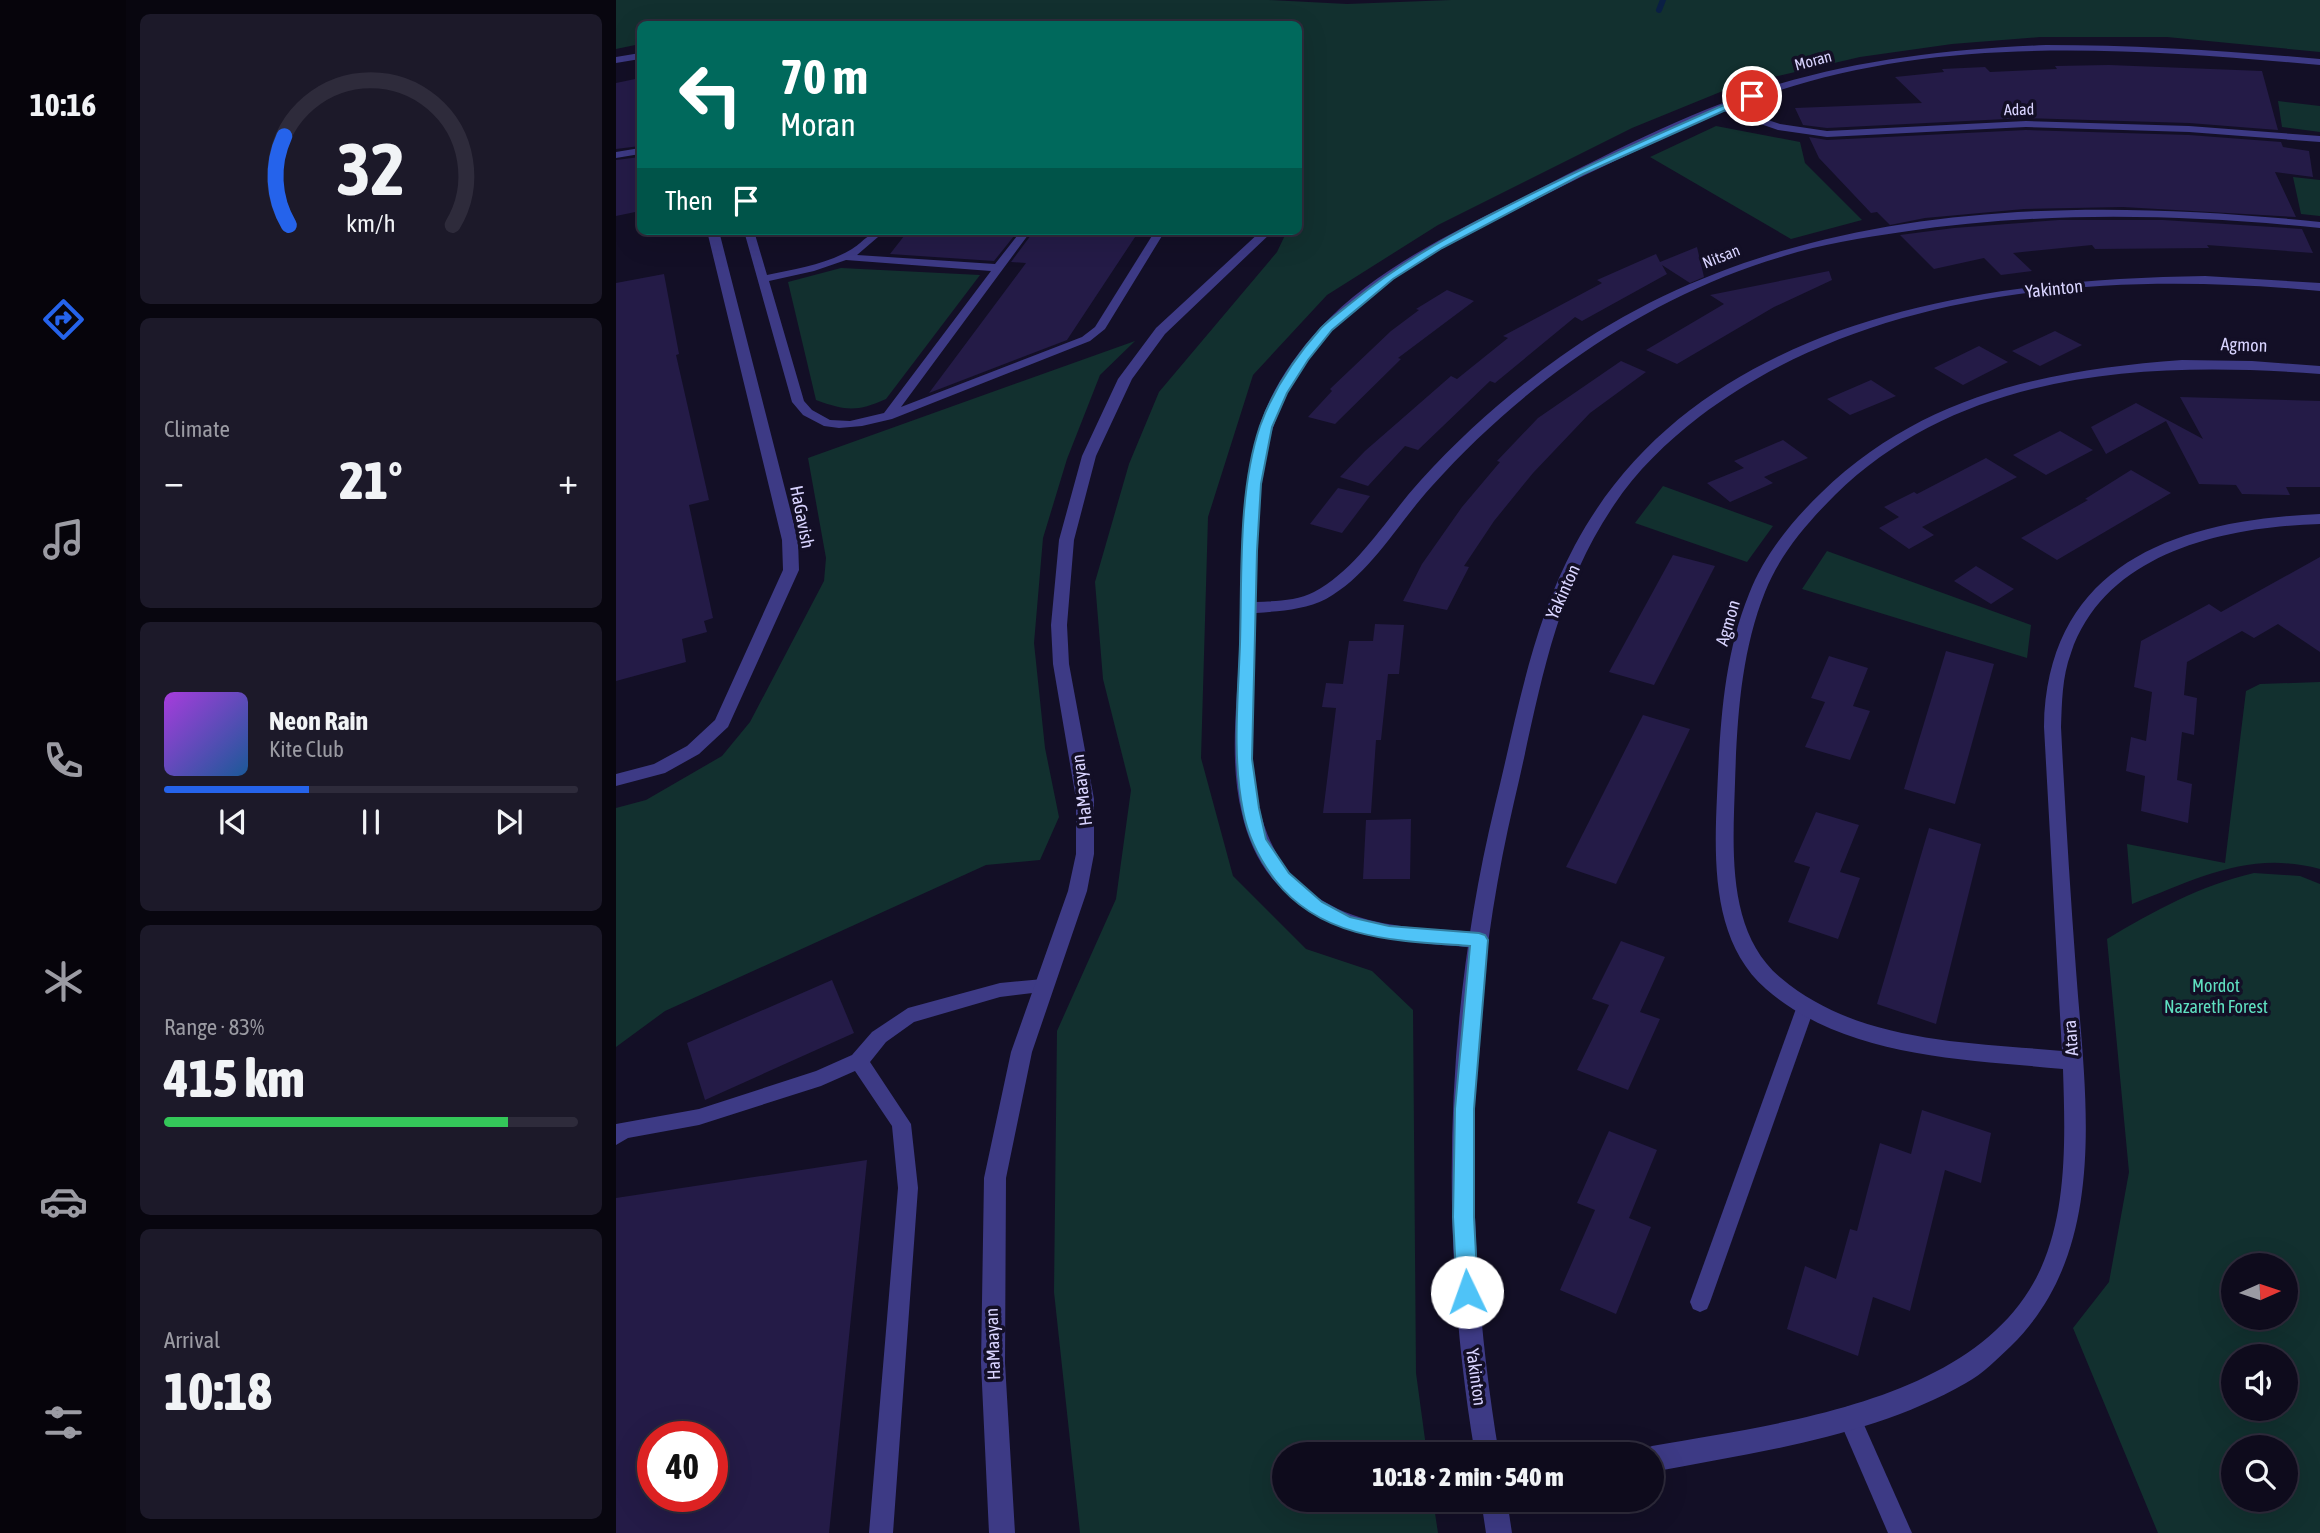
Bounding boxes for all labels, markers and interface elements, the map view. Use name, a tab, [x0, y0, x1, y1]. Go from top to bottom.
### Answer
street label: Moran	[1792, 46, 1834, 74]
text: 70 m	[780, 48, 868, 104]
icon: left	[665, 49, 756, 140]
pin	[1722, 66, 1782, 126]
icon: arrive	[1733, 77, 1771, 115]
text: 10:16	[30, 86, 96, 123]
street label: Adad	[2004, 100, 2034, 118]
text: Moran	[780, 106, 856, 143]
text: 32	[337, 127, 405, 210]
icon: arrive	[727, 182, 765, 220]
text: Then	[665, 186, 713, 216]
text: km/h	[346, 209, 396, 237]
street label: Nitsan	[1700, 240, 1742, 272]
street label: Yakinton	[2024, 275, 2084, 302]
icon: directions	[39, 295, 88, 344]
street label: Agmon	[2220, 333, 2268, 356]
text: Climate	[164, 416, 230, 442]
text: 21°	[339, 450, 403, 510]
text: −	[164, 459, 184, 502]
text: +	[558, 459, 578, 502]
street label: HaGavish	[786, 484, 819, 550]
icon: music	[39, 515, 88, 564]
street label: Yakinton	[1541, 561, 1584, 622]
street label: Agmon	[1711, 598, 1744, 648]
text: Neon Rain	[269, 706, 368, 736]
icon: phone	[39, 736, 88, 785]
text: Kite Club	[269, 736, 344, 762]
street label: HaMaayan	[1067, 753, 1096, 827]
icon: previous	[214, 803, 252, 841]
icon: pause	[352, 803, 390, 841]
icon: next	[490, 803, 528, 841]
icon: climate	[39, 957, 88, 1006]
park label: Mordot Nazareth Forest	[2164, 975, 2268, 1017]
text: Range · 83%	[164, 1014, 264, 1040]
street label: Atara	[2059, 1019, 2082, 1057]
text: 415 km	[164, 1048, 305, 1108]
icon: car	[39, 1177, 88, 1226]
north arrow	[2221, 1253, 2298, 1330]
map controls	[2221, 1253, 2298, 1512]
position arrow	[1430, 1255, 1504, 1329]
street label: HaMaayan	[981, 1308, 1004, 1380]
text: Arrival	[164, 1327, 220, 1353]
button: sound	[2221, 1344, 2298, 1421]
street label: Yakinton	[1462, 1347, 1491, 1407]
text: 10:18	[164, 1361, 272, 1421]
icon: filters	[39, 1398, 88, 1447]
speed limit sign: 40	[637, 1421, 728, 1512]
button: search	[2221, 1435, 2298, 1512]
text: 10:18 · 2 min · 540 m	[1372, 1462, 1564, 1492]

